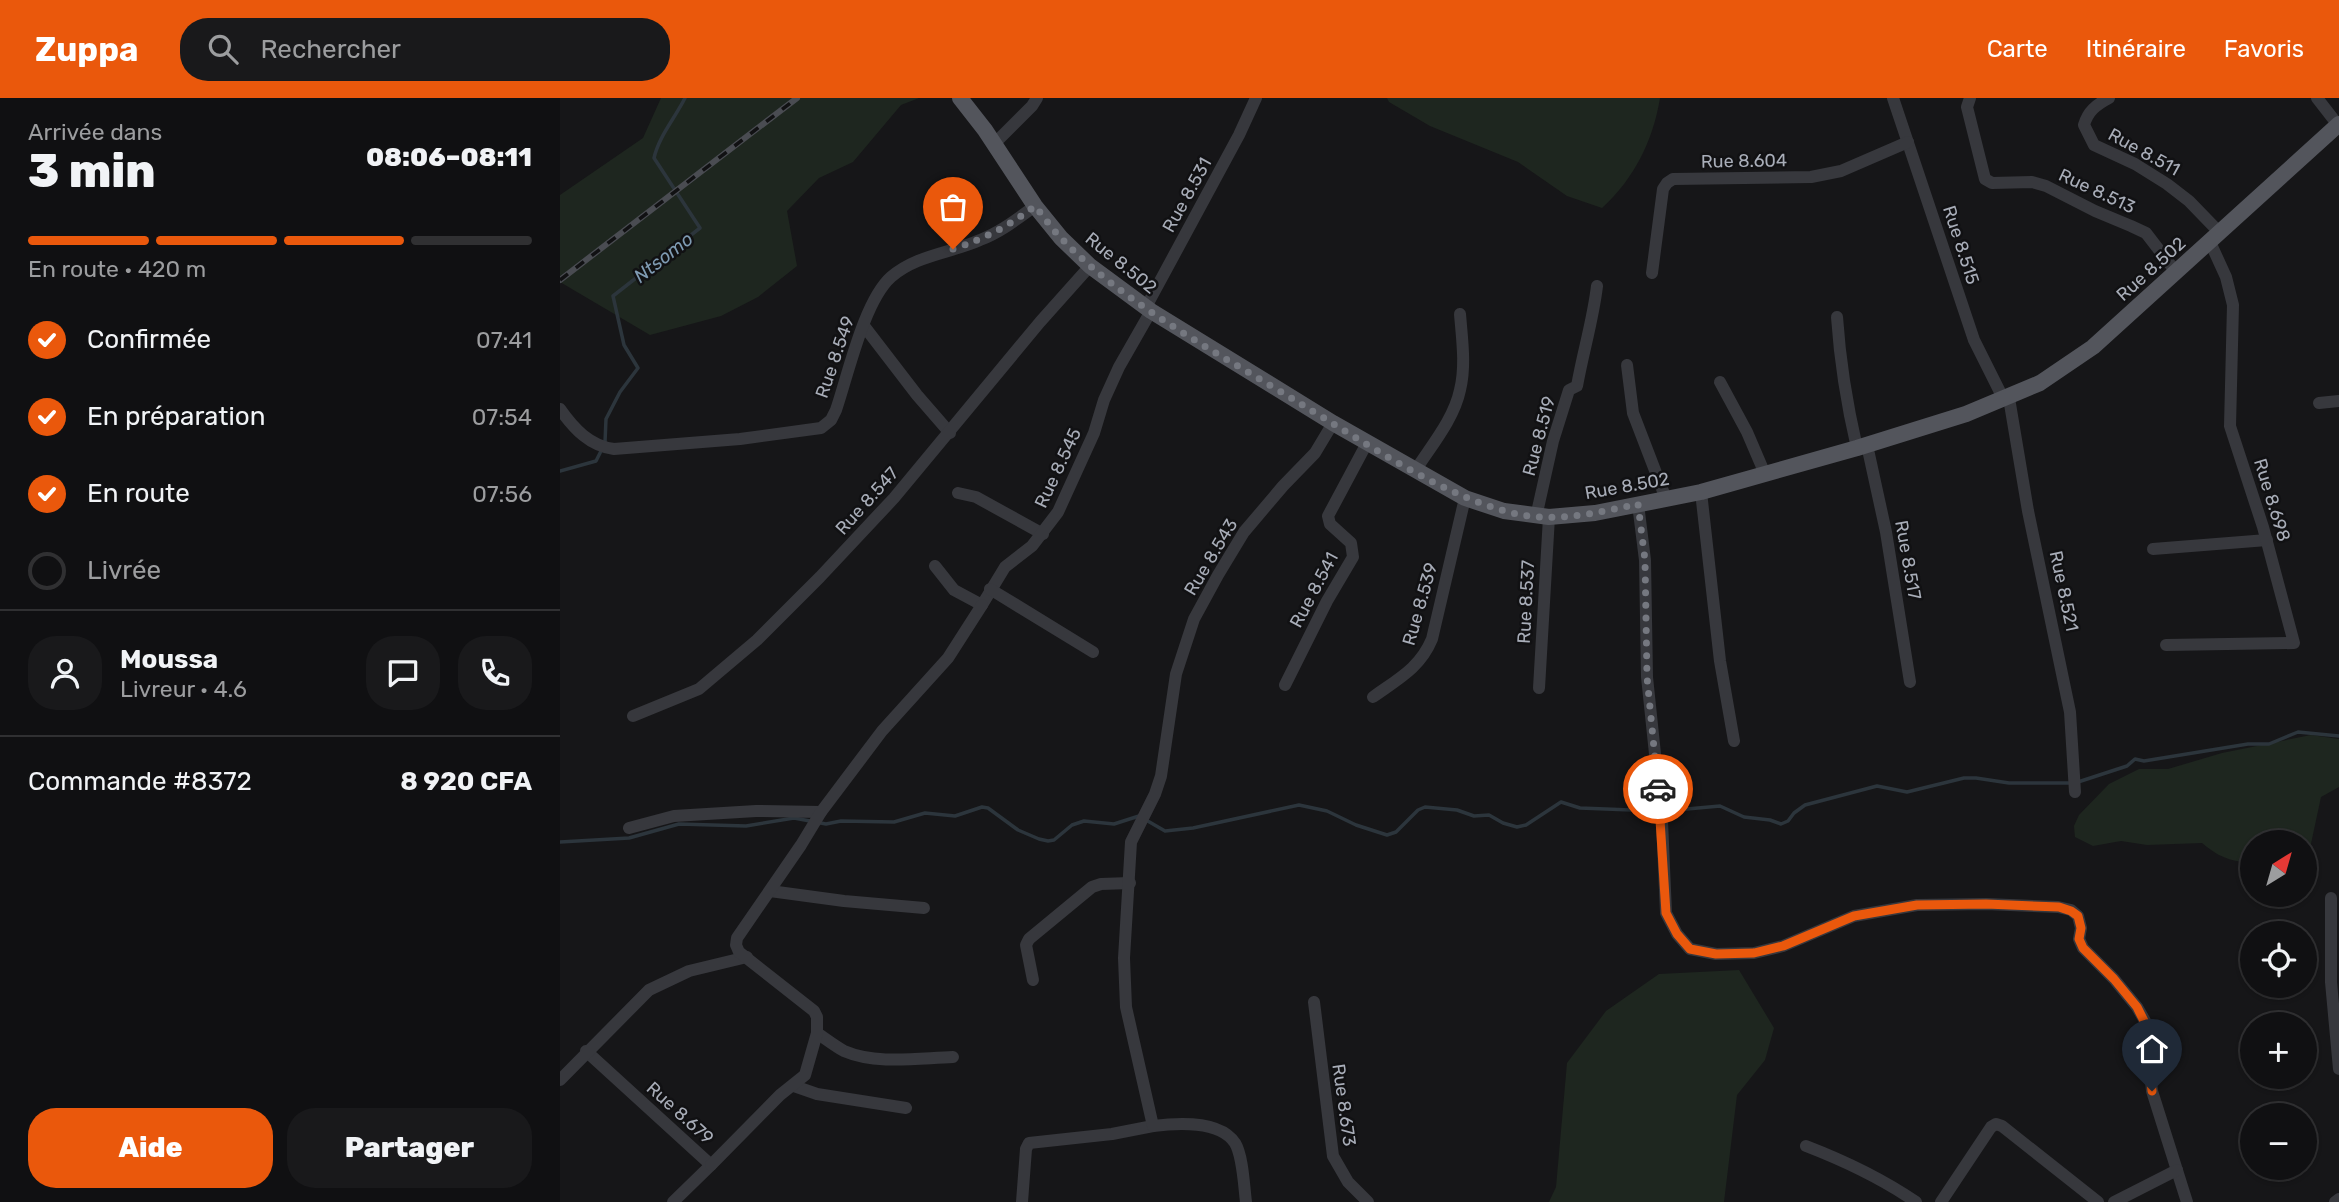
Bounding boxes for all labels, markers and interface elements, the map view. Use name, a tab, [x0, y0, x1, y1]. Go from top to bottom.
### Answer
search box	[180, 18, 670, 81]
text: Zuppa	[35, 30, 138, 69]
icon: search	[204, 30, 242, 68]
text: Rechercher	[260, 34, 401, 65]
text: Carte	[1987, 35, 2048, 63]
text: Itinéraire	[2086, 35, 2186, 63]
text: Favoris	[2224, 35, 2304, 63]
text: Arrivée dans	[28, 118, 162, 146]
street label: Rue 8.511	[2104, 123, 2184, 181]
text: 08:06–08:11	[366, 142, 532, 173]
text: 3 min	[28, 144, 156, 199]
street label: Rue 8.604	[1701, 149, 1787, 173]
street label: Rue 8.531	[1158, 154, 1216, 236]
street label: Rue 8.513	[2055, 164, 2139, 218]
pin	[923, 177, 983, 249]
icon: bag	[934, 188, 972, 226]
street label: Rue 8.515	[1938, 203, 1984, 287]
water label: Ntsomo	[629, 227, 698, 288]
street label: Rue 8.502	[1081, 228, 1161, 298]
street label: Rue 8.502	[2112, 232, 2190, 306]
text: En route · 420 m	[28, 255, 206, 283]
street label: Rue 8.549	[811, 313, 859, 401]
icon: check	[28, 321, 66, 359]
text: Confirmée	[87, 324, 211, 355]
text: 07:41	[476, 326, 532, 354]
street label: Rue 8.519	[1518, 394, 1560, 478]
icon: check	[28, 398, 66, 436]
text: En préparation	[87, 401, 265, 432]
text: 07:54	[472, 403, 532, 431]
street label: Rue 8.545	[1030, 425, 1086, 511]
street label: Rue 8.698	[2249, 456, 2295, 544]
street label: Rue 8.547	[831, 463, 903, 539]
street label: Rue 8.502	[1583, 468, 1671, 504]
icon: check	[28, 475, 66, 513]
text: En route	[87, 478, 190, 509]
text: 07:56	[472, 480, 532, 508]
street label: Rue 8.543	[1180, 515, 1242, 599]
street label: Rue 8.517	[1890, 519, 1926, 601]
street label: Rue 8.541	[1285, 549, 1343, 631]
street label: Rue 8.521	[2045, 549, 2083, 633]
text: Livrée	[87, 555, 161, 586]
street label: Rue 8.539	[1398, 560, 1442, 648]
street label: Rue 8.537	[1513, 560, 1539, 644]
button: person	[28, 636, 102, 710]
button: chat	[366, 636, 440, 710]
button: phone	[458, 636, 532, 710]
text: Moussa	[120, 644, 218, 675]
text: Livreur · 4.6	[120, 675, 247, 703]
courier	[1623, 754, 1693, 824]
text: Commande #8372	[28, 766, 252, 797]
text: 8 920 CFA	[400, 766, 532, 797]
icon: car	[1639, 770, 1677, 808]
north arrow	[2240, 830, 2317, 906]
map controls	[2240, 830, 2317, 1180]
button: locate	[2240, 921, 2317, 998]
button: +	[2240, 1012, 2317, 1089]
pin	[2122, 1019, 2182, 1091]
icon: home	[2133, 1030, 2171, 1068]
street label: Rue 8.673	[1327, 1062, 1361, 1148]
street label: Rue 8.679	[642, 1077, 718, 1149]
button: −	[2240, 1103, 2317, 1180]
button: Aide	[28, 1108, 273, 1188]
button: Partager	[287, 1108, 532, 1188]

